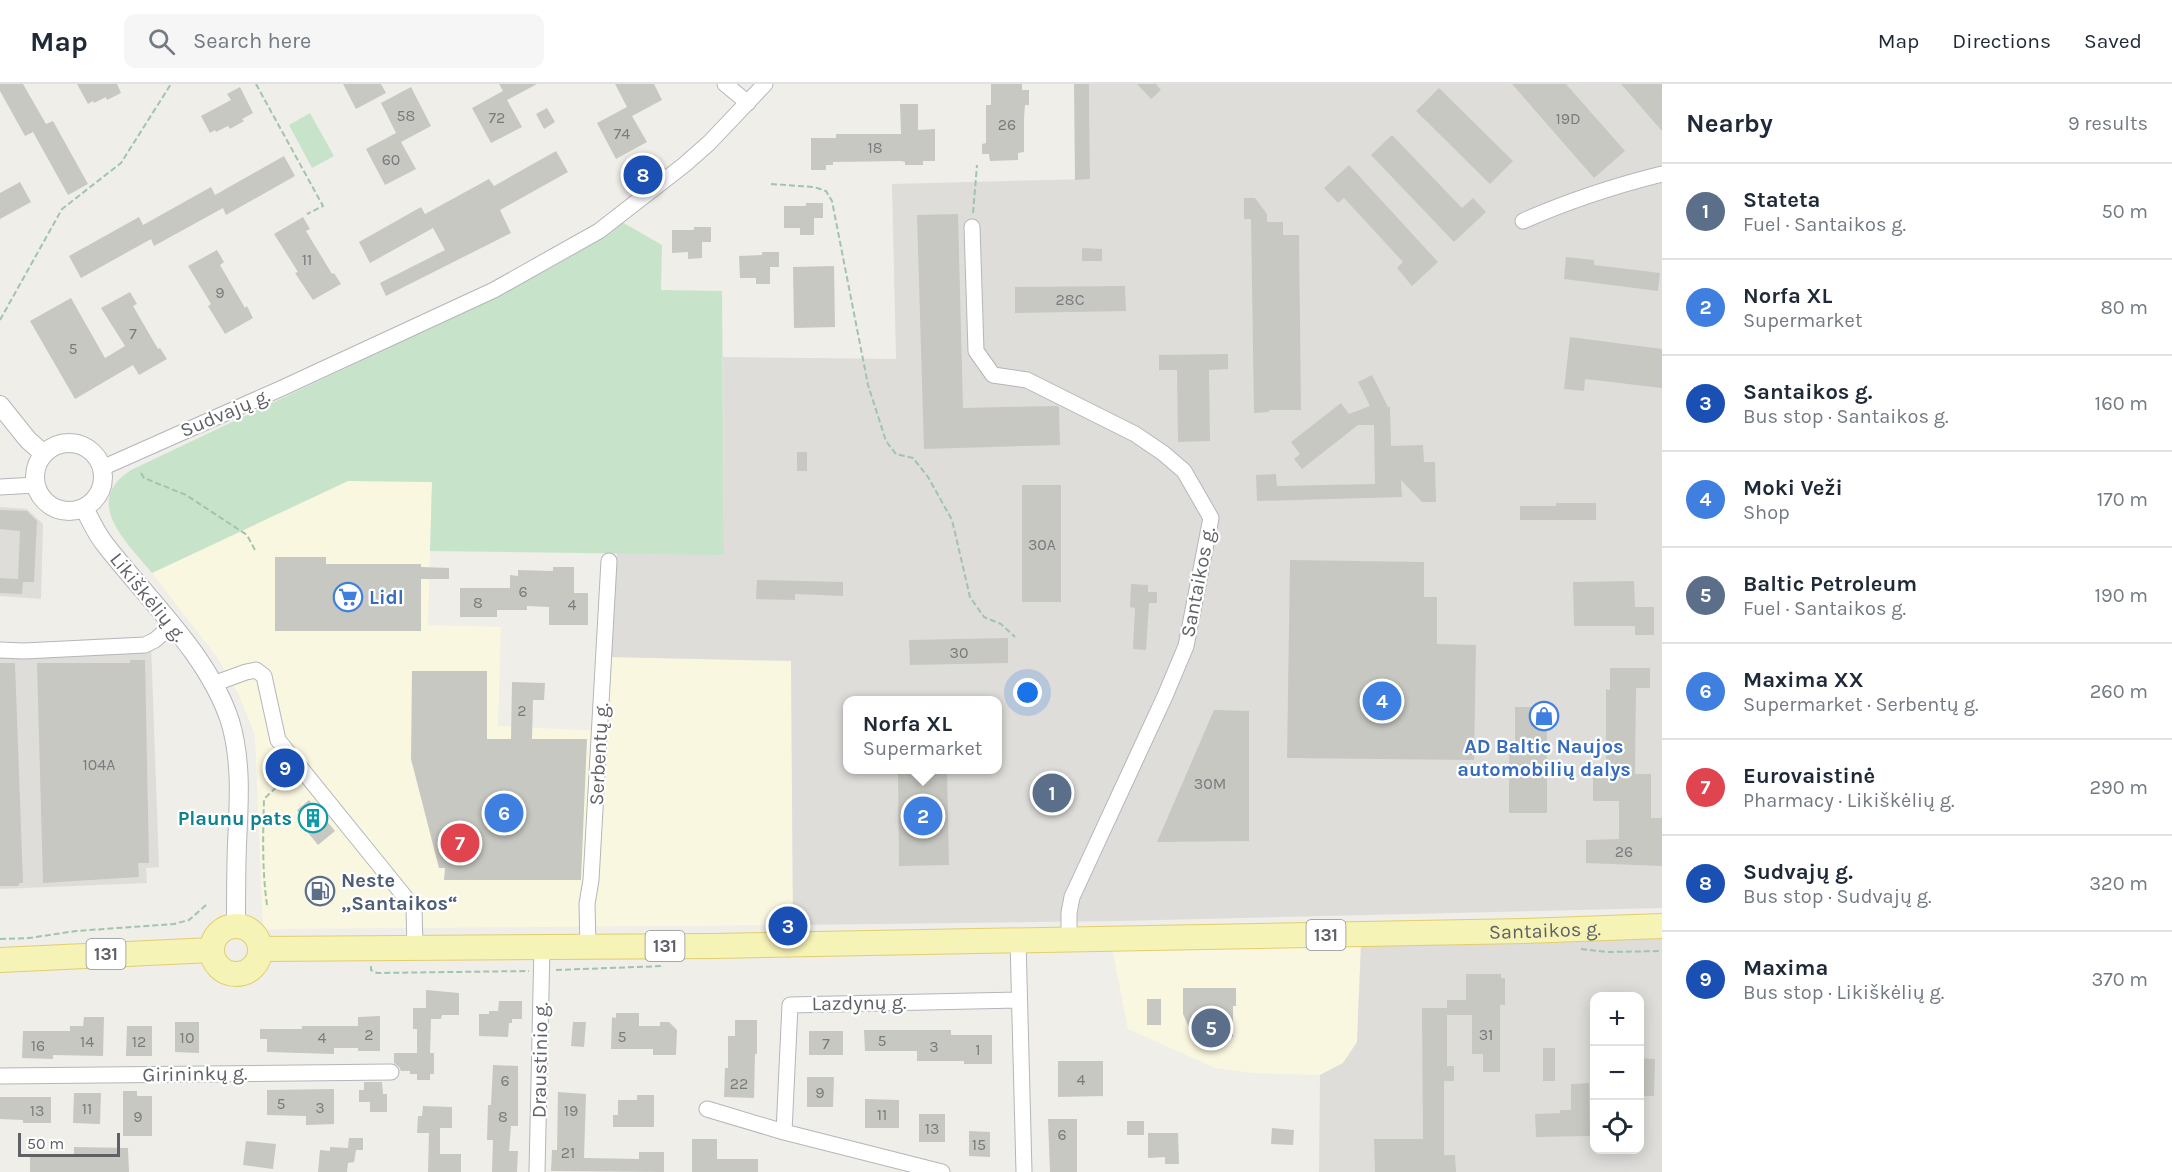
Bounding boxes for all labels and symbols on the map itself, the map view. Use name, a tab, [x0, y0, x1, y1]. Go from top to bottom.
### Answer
house number: 58	[397, 106, 415, 125]
house number: 72	[489, 108, 505, 127]
house number: 19D	[1555, 109, 1581, 128]
house number: 26	[998, 115, 1016, 134]
house number: 74	[614, 124, 630, 143]
house number: 18	[867, 138, 883, 157]
house number: 60	[382, 150, 400, 169]
pin: 8	[624, 152, 662, 197]
house number: 11	[302, 250, 312, 269]
house number: 9	[215, 283, 225, 302]
house number: 28C	[1056, 290, 1085, 309]
house number: 7	[129, 324, 137, 343]
house number: 5	[68, 339, 78, 358]
street label: Sudvajų g.	[177, 384, 273, 442]
street label: Santaikos g.	[1176, 525, 1220, 639]
house number: 30A	[1028, 535, 1056, 554]
street label: Likiškėlių g.	[105, 548, 191, 646]
supermarket icon: Lidl	[332, 581, 364, 613]
house number: 6	[518, 582, 528, 601]
place label: Lidl	[369, 586, 404, 609]
house number: 8	[473, 593, 483, 612]
house number: 4	[568, 595, 577, 614]
house number: 30	[950, 643, 968, 662]
your location	[1013, 678, 1042, 707]
pin: 4	[1362, 678, 1402, 724]
shop icon: AD Baltic Naujos automobilių dalys	[1528, 700, 1560, 732]
house number: 2	[517, 701, 527, 720]
street label: Serbentų g.	[585, 702, 613, 806]
place label: AD Baltic Naujos automobilių dalys	[1457, 735, 1631, 781]
pin: 9	[266, 746, 304, 790]
house number: 104A	[83, 755, 115, 774]
pin: 1	[1032, 770, 1072, 816]
house number: 30M	[1194, 774, 1226, 793]
pin: 6	[484, 790, 524, 836]
pin: 2	[904, 794, 942, 838]
building icon: Plaunu pats	[297, 802, 329, 834]
place label: Plaunu pats	[178, 807, 292, 830]
pin: 7	[440, 820, 480, 866]
house number: 26	[1615, 842, 1633, 861]
place label: Neste „Santaikos“	[341, 869, 458, 915]
fuel station icon: Neste „Santaikos“	[304, 875, 336, 907]
pin: 3	[768, 904, 808, 948]
street label: Santaikos g.	[1489, 917, 1601, 943]
road number: 131	[1306, 920, 1346, 950]
road number: 131	[646, 931, 684, 961]
road number: 131	[86, 939, 126, 969]
street label: Lazdynų g.	[811, 991, 907, 1015]
street label: Draustinio g.	[527, 1002, 553, 1118]
pin: 5	[1192, 1006, 1230, 1050]
house number: 2	[364, 1025, 374, 1044]
house number: 31	[1479, 1025, 1493, 1044]
house number: 5	[617, 1027, 627, 1046]
house number: 10	[180, 1028, 194, 1047]
house number: 4	[318, 1028, 327, 1047]
house number: 5	[877, 1031, 887, 1050]
house number: 14	[80, 1032, 94, 1051]
house number: 12	[132, 1032, 146, 1051]
house number: 7	[822, 1034, 830, 1053]
house number: 16	[31, 1036, 45, 1055]
house number: 3	[929, 1037, 939, 1056]
house number: 1	[975, 1040, 981, 1059]
street label: Girininkų g.	[142, 1062, 248, 1086]
house number: 4	[1077, 1070, 1086, 1089]
house number: 6	[500, 1071, 510, 1090]
house number: 22	[730, 1074, 748, 1093]
house number: 9	[815, 1083, 825, 1102]
house number: 5	[276, 1094, 286, 1113]
house number: 3	[315, 1098, 325, 1117]
house number: 11	[82, 1099, 92, 1118]
house number: 13	[30, 1101, 44, 1120]
house number: 19	[564, 1101, 578, 1120]
house number: 11	[877, 1105, 887, 1124]
house number: 9	[133, 1107, 143, 1126]
house number: 8	[498, 1107, 508, 1126]
house number: 13	[925, 1119, 939, 1138]
house number: 6	[1057, 1125, 1067, 1144]
scale bar	[18, 1130, 120, 1158]
house number: 15	[972, 1135, 986, 1154]
house number: 21	[561, 1143, 575, 1162]

